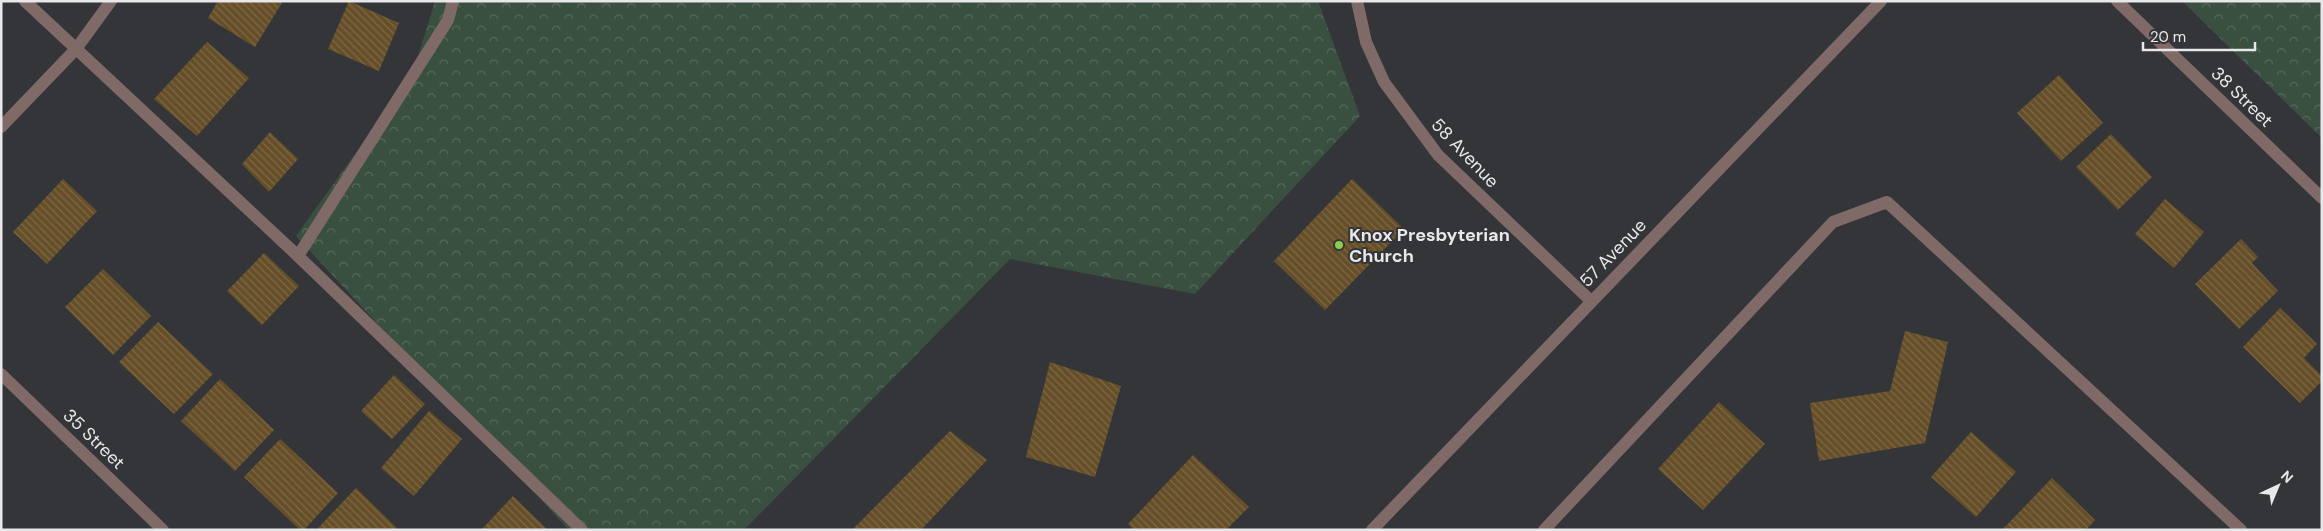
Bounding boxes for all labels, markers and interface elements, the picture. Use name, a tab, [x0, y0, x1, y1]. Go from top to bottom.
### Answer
scale bar	[2143, 20, 2256, 52]
text: 20 m	[2150, 27, 2186, 47]
street label: 38 Street	[2206, 61, 2278, 133]
street label: 58 Avenue	[1426, 113, 1504, 193]
street label: 57 Avenue	[1574, 214, 1652, 292]
place label: Knox Presbyterian Church	[1349, 223, 1510, 268]
marker: Knox Presbyterian Church	[1333, 239, 1345, 251]
street label: 35 Street	[58, 403, 130, 475]
north arrow	[2253, 461, 2303, 511]
text: N	[2277, 467, 2297, 487]

